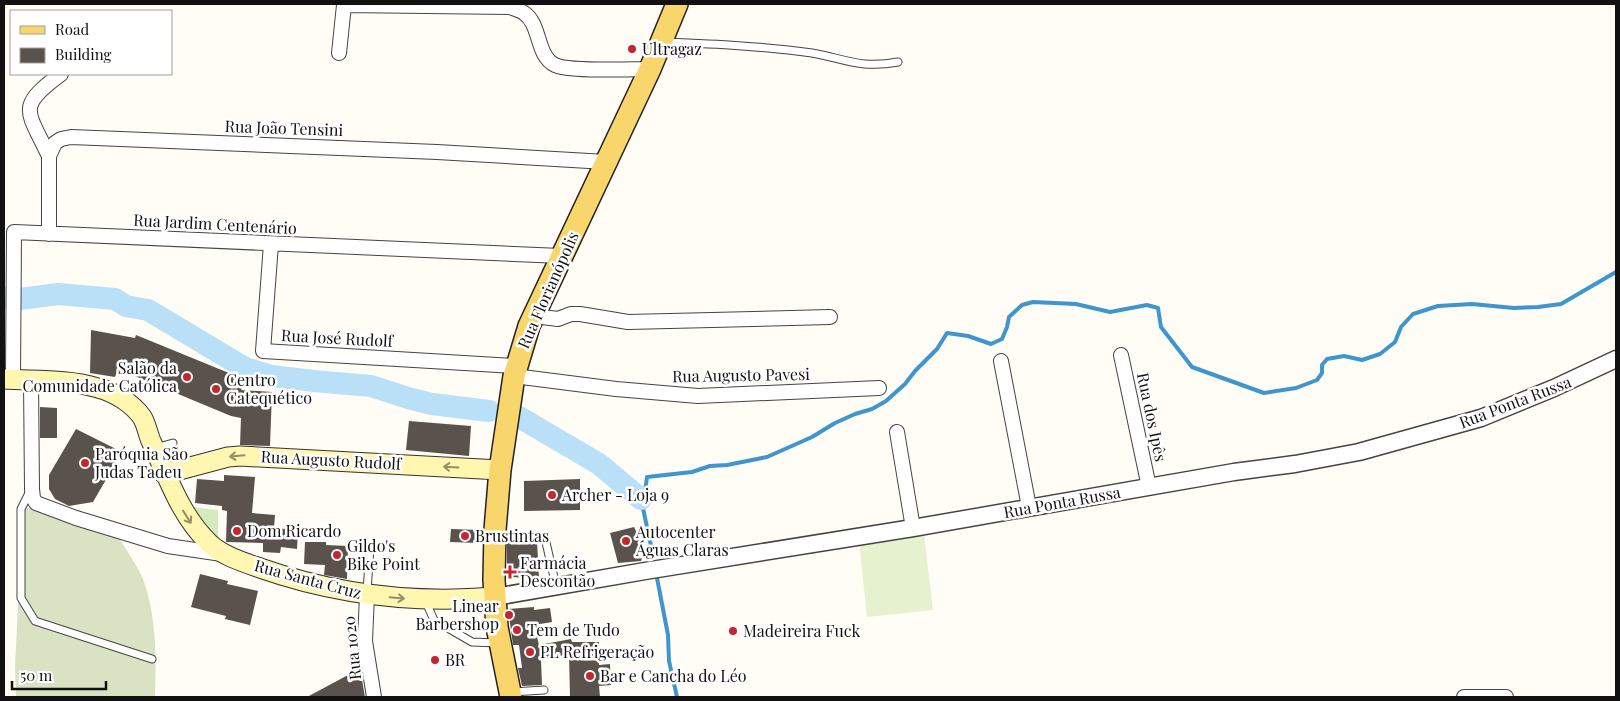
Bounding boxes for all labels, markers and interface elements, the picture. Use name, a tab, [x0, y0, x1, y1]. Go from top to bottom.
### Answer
legend	[10, 10, 172, 75]
text: Road	[55, 19, 89, 39]
place label: Ultragaz	[642, 38, 702, 59]
marker: Ultragaz	[626, 43, 638, 55]
text: Building	[55, 44, 112, 64]
street label: Rua João Tensini	[224, 115, 344, 140]
street label: Rua Jardim Centenário	[133, 209, 298, 238]
street label: Rua Florianópolis	[512, 228, 583, 352]
street label: Rua José Rudolf	[281, 324, 395, 351]
place label: Salão da Comunidade Católica	[23, 357, 177, 396]
street label: Rua Augusto Pavesi	[672, 363, 810, 386]
place label: Centro Catequético	[226, 369, 312, 408]
street label: Rua dos Ipês	[1133, 370, 1172, 463]
marker: Salão da Comunidade Católica	[181, 371, 193, 383]
street label: Rua Ponta Russa	[1456, 371, 1574, 433]
marker: Centro Catequético	[210, 383, 222, 395]
place label: Paróquia São Judas Tadeu	[94, 443, 188, 482]
street label: Rua Augusto Rudolf	[260, 445, 403, 474]
one-way arrow	[229, 452, 245, 461]
marker: Paróquia São Judas Tadeu	[79, 457, 91, 469]
one-way arrow	[444, 463, 460, 472]
street label: Rua Ponta Russa	[1002, 481, 1122, 522]
place label: Archer - Loja 9	[561, 484, 669, 505]
marker: Archer - Loja 9	[546, 489, 558, 501]
one-way arrow	[183, 509, 193, 523]
place label: Dom Ricardo	[247, 520, 341, 541]
place label: Autocenter Águas Claras	[635, 521, 729, 560]
marker: Dom Ricardo	[231, 525, 243, 537]
place label: Brustintas	[475, 525, 549, 546]
marker: Brustintas	[459, 530, 471, 542]
place label: Gildo's Bike Point	[347, 535, 420, 574]
marker: Autocenter Águas Claras	[620, 535, 632, 547]
marker: Gildo's Bike Point	[331, 549, 343, 561]
place label: Farmácia Descontão	[520, 552, 596, 591]
street label: Rua Santa Cruz	[252, 554, 364, 603]
marker: Farmácia Descontão	[504, 566, 516, 578]
one-way arrow	[389, 593, 405, 603]
place label: Linear Barbershop	[415, 595, 499, 634]
marker: Linear Barbershop	[503, 609, 515, 621]
street label: Rua 1020	[338, 615, 365, 681]
place label: Tem de Tudo	[527, 619, 620, 640]
place label: Madeireira Fuck	[743, 620, 861, 641]
marker: Tem de Tudo	[511, 624, 523, 636]
marker: Madeireira Fuck	[727, 625, 739, 637]
place label: PL Refrigeração	[540, 641, 655, 662]
marker: PL Refrigeração	[524, 646, 536, 658]
place label: BR	[445, 649, 466, 670]
marker: BR	[429, 654, 441, 666]
scale bar	[12, 658, 106, 690]
text: 50 m	[20, 665, 53, 685]
place label: Bar e Cancha do Léo	[600, 665, 747, 686]
marker: Bar e Cancha do Léo	[584, 670, 596, 682]

